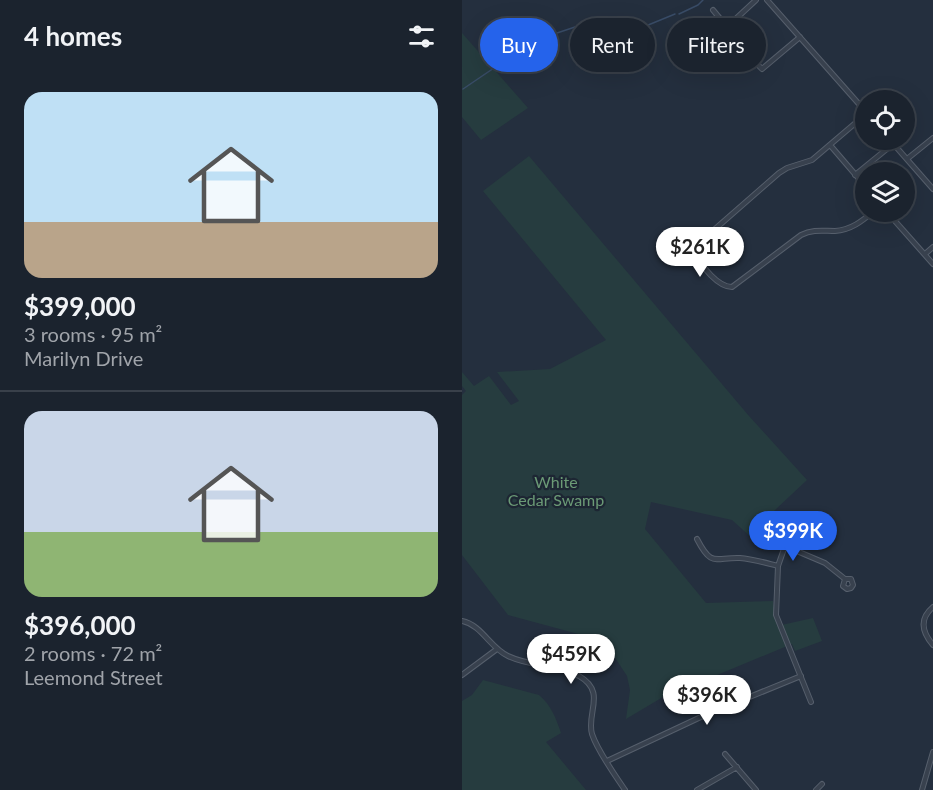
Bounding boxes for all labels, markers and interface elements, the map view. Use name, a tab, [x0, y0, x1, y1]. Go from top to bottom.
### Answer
chip: Buy	[480, 18, 558, 72]
chip: Rent	[570, 18, 655, 72]
chip: Filters	[667, 18, 766, 72]
text: 4 homes	[24, 20, 122, 52]
icon: filters	[405, 20, 438, 53]
map controls	[855, 90, 915, 222]
button: locate	[855, 90, 915, 150]
icon: home	[177, 131, 285, 239]
button: layers	[855, 162, 915, 222]
pin: $261K	[658, 227, 742, 278]
text: $261K	[670, 234, 730, 258]
text: $399,000	[24, 290, 136, 322]
text: 3 rooms · 95 m²	[24, 322, 162, 346]
text: Marilyn Drive	[24, 346, 143, 370]
icon: home	[177, 450, 285, 558]
park label: White Cedar Swamp	[508, 472, 604, 509]
pin: $399K	[751, 511, 835, 562]
text: $399K	[763, 518, 823, 542]
text: $396,000	[24, 609, 136, 641]
pin: $459K	[529, 634, 613, 685]
text: 2 rooms · 72 m²	[24, 641, 162, 665]
text: $459K	[541, 641, 601, 665]
text: Leemond Street	[24, 665, 163, 689]
pin: $396K	[665, 675, 749, 726]
text: $396K	[677, 682, 737, 706]

